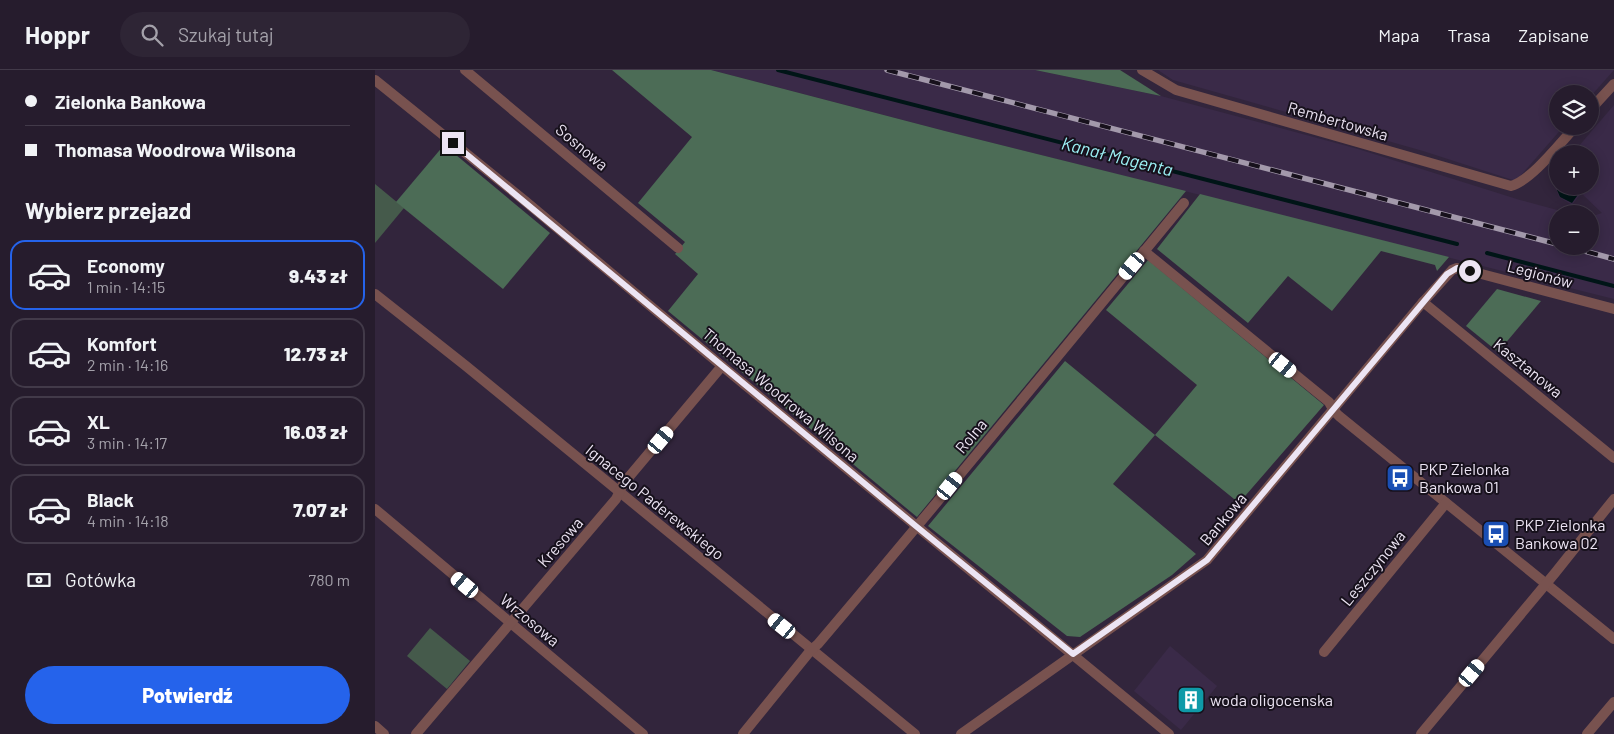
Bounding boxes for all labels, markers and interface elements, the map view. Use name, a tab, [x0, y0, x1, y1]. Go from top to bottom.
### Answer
search box	[120, 12, 470, 57]
text: Hoppr	[25, 20, 90, 49]
icon: search	[138, 21, 166, 49]
text: Szukaj tutaj	[178, 23, 274, 46]
text: Mapa	[1378, 24, 1420, 46]
text: Trasa	[1448, 24, 1490, 46]
text: Zapisane	[1518, 24, 1589, 46]
map controls	[1549, 85, 1599, 255]
button: layers	[1549, 85, 1599, 135]
text: Zielonka Bankowa	[55, 90, 206, 113]
street label: Rembertowska	[1286, 97, 1390, 144]
street label: Sosnowa	[552, 119, 612, 174]
route end	[442, 132, 464, 154]
water label: Kanał Magenta	[1059, 132, 1175, 181]
text: Thomasa Woodrowa Wilsona	[55, 138, 296, 161]
button: +	[1549, 145, 1599, 195]
text: Wybierz przejazd	[25, 197, 191, 223]
button: −	[1549, 205, 1599, 255]
car	[1116, 250, 1147, 282]
icon: car	[27, 253, 72, 298]
text: Economy	[87, 254, 165, 277]
street label: Legionów	[1505, 256, 1576, 292]
route start	[1459, 260, 1481, 282]
text: 9.43 zł	[289, 264, 348, 287]
text: 1 min · 14:15	[87, 277, 165, 296]
street label: Thomasa Woodrowa Wilsona	[699, 324, 863, 466]
icon: car	[27, 331, 72, 376]
text: Komfort	[87, 332, 157, 355]
street label: Kasztanowa	[1490, 334, 1567, 401]
text: 12.73 zł	[284, 342, 348, 365]
car	[1266, 350, 1299, 380]
text: 2 min · 14:16	[87, 355, 168, 374]
icon: car	[27, 409, 72, 454]
text: XL	[87, 410, 110, 433]
street label: Rolna	[951, 415, 990, 457]
text: 16.03 zł	[283, 420, 348, 443]
car	[645, 424, 676, 456]
text: 3 min · 14:17	[87, 433, 167, 452]
street label: Ignacego Paderewskiego	[582, 440, 728, 563]
place label: PKP Zielonka Bankowa 01	[1419, 459, 1509, 496]
bus stop icon: PKP Zielonka Bankowa 01	[1385, 463, 1415, 493]
car	[934, 470, 965, 502]
icon: car	[27, 487, 72, 532]
text: Black	[87, 488, 134, 511]
street label: Bankowa	[1195, 489, 1250, 549]
text: 7.07 zł	[293, 498, 348, 521]
text: 4 min · 14:18	[87, 511, 169, 530]
street label: Kresowa	[533, 513, 586, 570]
place label: PKP Zielonka Bankowa 02	[1515, 515, 1605, 552]
bus stop icon: PKP Zielonka Bankowa 02	[1481, 519, 1511, 549]
street label: Leszczynowa	[1336, 526, 1409, 609]
icon: cash	[25, 566, 53, 594]
text: Gotówka	[65, 568, 136, 591]
text: 780 m	[309, 570, 350, 589]
car	[448, 570, 481, 600]
street label: Wrzosowa	[497, 589, 564, 650]
car	[765, 611, 798, 641]
car	[1456, 657, 1487, 689]
button: Potwierdź	[25, 666, 350, 724]
building icon: woda oligocenska	[1176, 685, 1206, 715]
place label: woda oligocenska	[1210, 690, 1333, 709]

